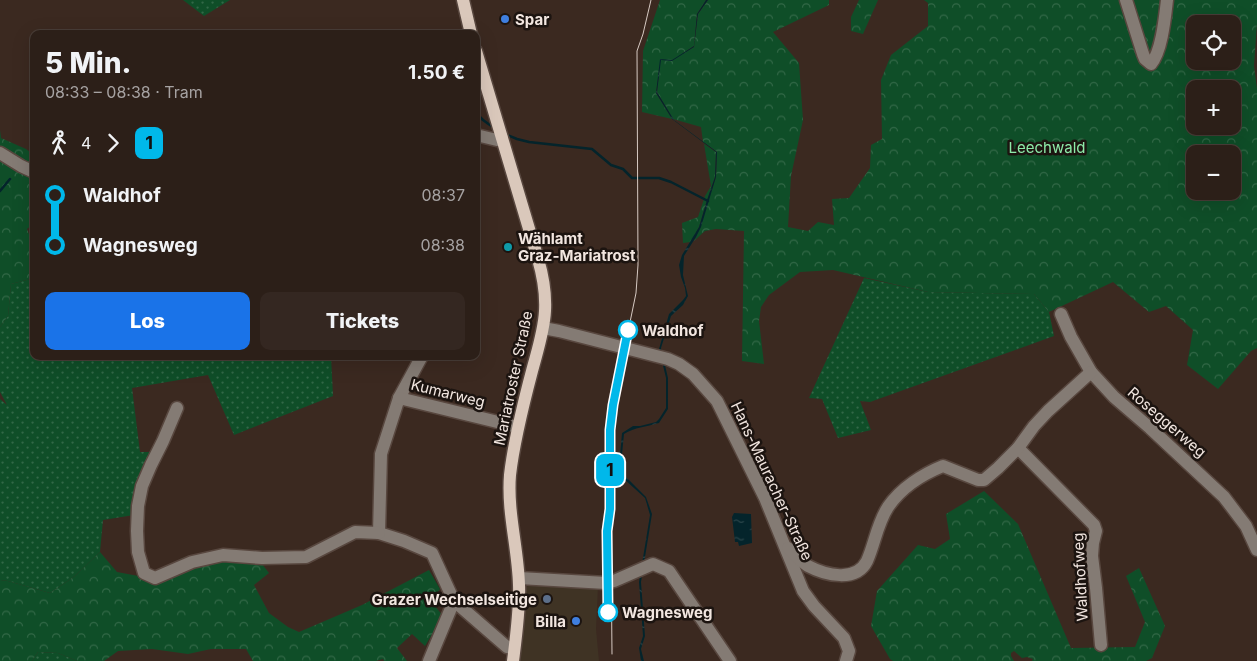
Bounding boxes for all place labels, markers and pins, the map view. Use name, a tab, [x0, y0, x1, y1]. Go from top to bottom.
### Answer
place label: Spar	[515, 10, 549, 29]
marker: Spar	[499, 13, 511, 25]
place label: Wählamt Graz-Mariatrost	[518, 229, 636, 265]
marker: Wählamt Graz-Mariatrost	[502, 241, 514, 253]
marker: Waldhof	[618, 320, 638, 340]
place label: Waldhof	[642, 321, 703, 340]
place label: Grazer Wechselseitige	[372, 590, 537, 609]
marker: Grazer Wechselseitige	[541, 593, 553, 605]
marker: Wagnesweg	[598, 602, 618, 622]
place label: Wagnesweg	[622, 603, 713, 622]
place label: Billa	[535, 612, 566, 631]
marker: Billa	[570, 615, 582, 627]

